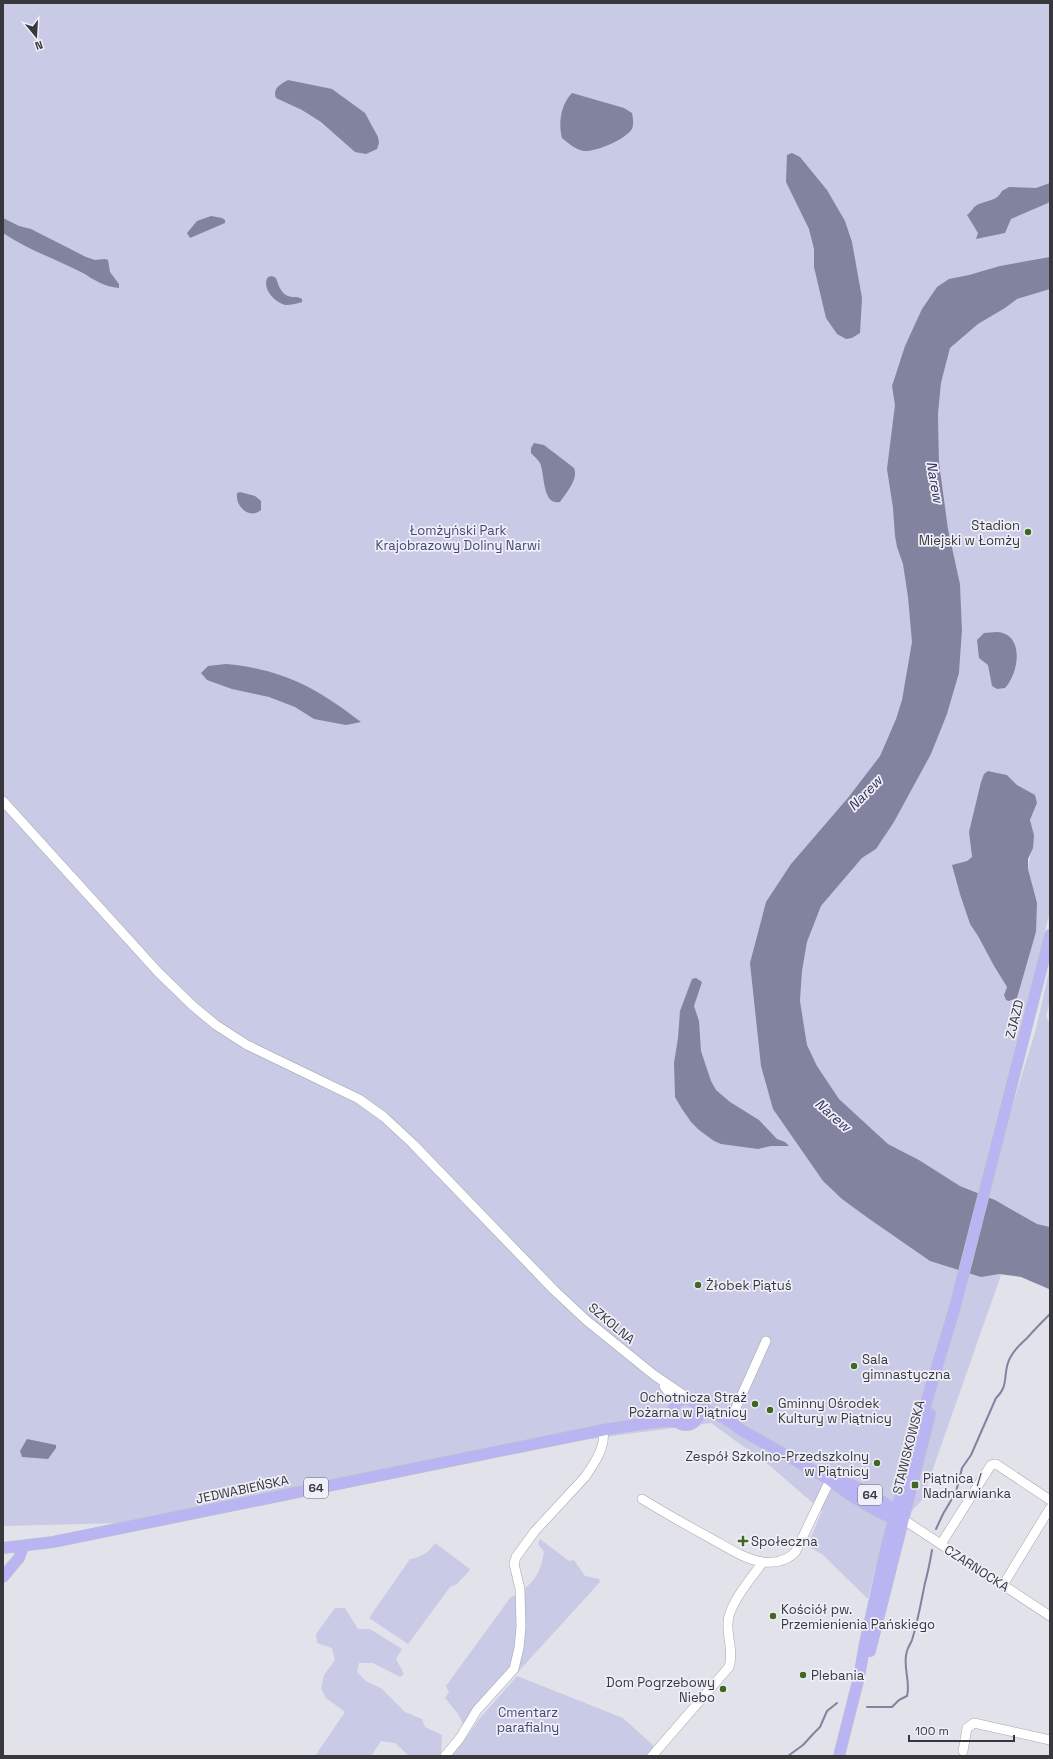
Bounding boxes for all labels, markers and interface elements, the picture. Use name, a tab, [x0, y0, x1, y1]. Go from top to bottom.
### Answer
north arrow	[16, 16, 56, 56]
text: N	[33, 38, 45, 53]
water label: Narew	[923, 460, 948, 506]
place label: Stadion Miejski w Łomży	[919, 517, 1020, 549]
park label: Łomżyński Park Krajobrazowy Doliny Narwi	[376, 522, 540, 554]
marker: Stadion Miejski w Łomży	[1023, 527, 1033, 537]
water label: Narew	[844, 770, 887, 814]
street label: ZJAZD	[1002, 998, 1027, 1040]
water label: Narew	[811, 1095, 856, 1137]
place label: Żłobek Piątuś	[706, 1277, 792, 1294]
marker: Żłobek Piątuś	[693, 1280, 703, 1290]
street label: SZKOLNA	[585, 1299, 638, 1348]
place label: Sala gimnastyczna	[862, 1351, 951, 1383]
marker: Sala gimnastyczna	[849, 1361, 859, 1371]
place label: Ochotnicza Straż Pożarna w Piątnicy	[629, 1389, 747, 1421]
place label: Gminny Ośrodek Kultury w Piątnicy	[778, 1395, 892, 1427]
street label: STAWISKOWSKA	[889, 1398, 928, 1496]
marker: Ochotnicza Straż Pożarna w Piątnicy	[750, 1399, 760, 1409]
marker: Gminny Ośrodek Kultury w Piątnicy	[765, 1405, 775, 1415]
place label: Zespół Szkolno-Przedszkolny w Piątnicy	[685, 1448, 869, 1480]
marker: Zespół Szkolno-Przedszkolny w Piątnicy	[872, 1458, 882, 1468]
place label: Piątnica / Nadnarwianka	[923, 1470, 1012, 1502]
street label: JEDWABIEŃSKA	[194, 1471, 290, 1508]
road number: 64	[304, 1478, 328, 1498]
marker: Piątnica / Nadnarwianka	[910, 1480, 920, 1490]
road number: 64	[858, 1485, 882, 1505]
place label: Społeczna	[751, 1533, 818, 1550]
marker: Społeczna	[738, 1536, 748, 1546]
street label: CZARNOCKA	[941, 1541, 1012, 1596]
place label: Kościół pw. Przemienienia Pańskiego	[781, 1601, 935, 1633]
marker: Kościół pw. Przemienienia Pańskiego	[768, 1611, 778, 1621]
place label: Plebania	[811, 1667, 865, 1684]
marker: Plebania	[798, 1670, 808, 1680]
place label: Dom Pogrzebowy Niebo	[606, 1674, 715, 1706]
marker: Dom Pogrzebowy Niebo	[718, 1684, 728, 1694]
park label: Cmentarz parafialny	[497, 1704, 559, 1736]
scale bar	[909, 1717, 1014, 1743]
text: 100 m	[915, 1723, 949, 1739]

